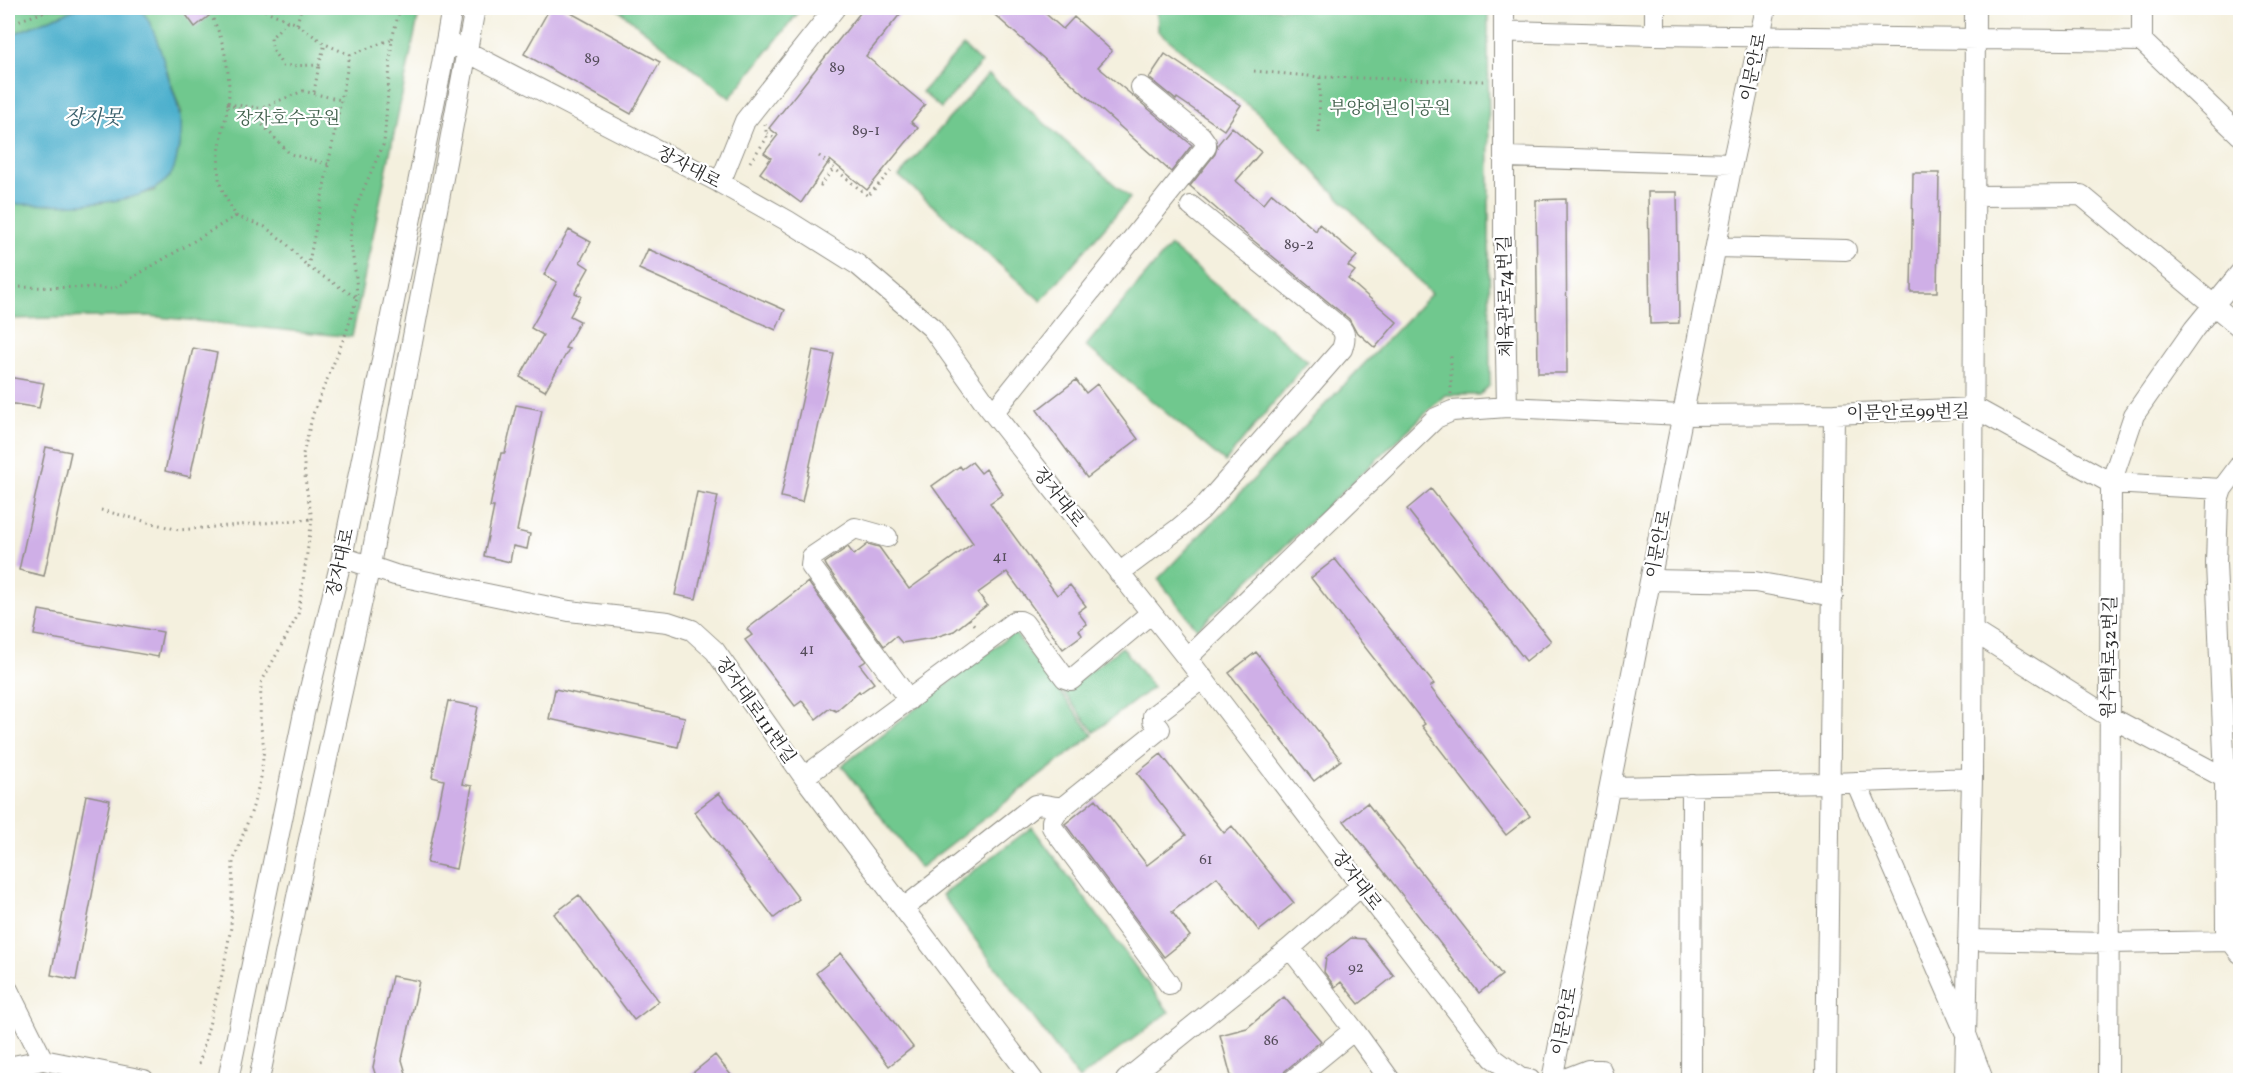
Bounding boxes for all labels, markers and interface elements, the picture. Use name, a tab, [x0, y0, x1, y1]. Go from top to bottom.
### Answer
street label: 이문안로	[1735, 31, 1774, 104]
house number: 89	[584, 49, 600, 70]
house number: 89	[829, 58, 845, 79]
park label: 부양어린이공원	[1329, 97, 1451, 122]
water label: 장자못	[64, 105, 124, 133]
park label: 장자호수공원	[236, 107, 340, 132]
house number: 89-1	[852, 121, 880, 142]
street label: 장자대로	[652, 141, 725, 196]
house number: 89-2	[1284, 235, 1314, 256]
street label: 체육관로74번길	[1493, 235, 1520, 357]
street label: 이문안로99번길	[1846, 400, 1970, 427]
street label: 장자대로	[1027, 463, 1089, 533]
street label: 이문안로	[1641, 508, 1678, 581]
street label: 장자대로	[321, 526, 361, 599]
house number: 41	[993, 547, 1007, 568]
street label: 원수택로32번길	[2097, 595, 2124, 719]
house number: 41	[800, 640, 814, 661]
street label: 장자대로111번길	[709, 652, 801, 769]
street label: 장자대로	[1325, 846, 1387, 916]
house number: 61	[1199, 850, 1213, 871]
house number: 92	[1348, 958, 1364, 979]
street label: 이문안로	[1547, 985, 1584, 1058]
house number: 86	[1263, 1031, 1279, 1052]

